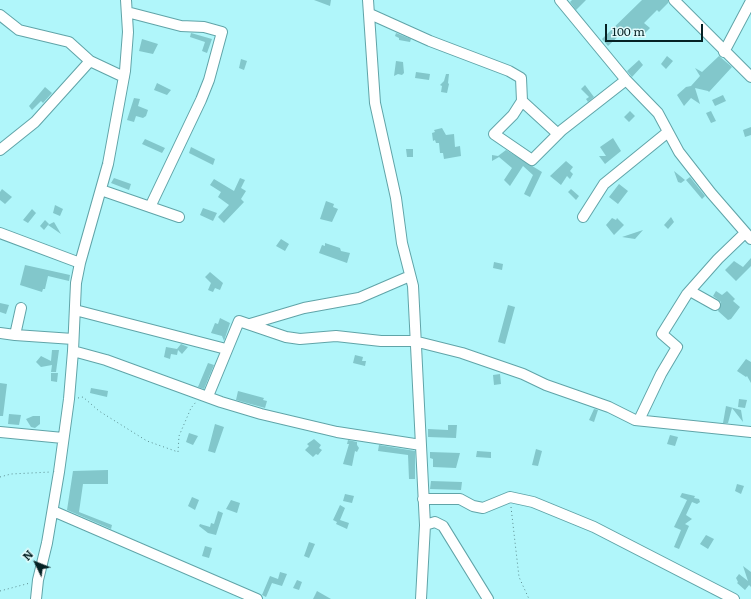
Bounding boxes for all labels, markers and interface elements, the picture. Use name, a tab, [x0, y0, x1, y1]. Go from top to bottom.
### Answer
scale bar	[607, 16, 705, 42]
text: 100 m	[612, 22, 645, 40]
north arrow	[16, 543, 56, 583]
text: N	[18, 546, 36, 564]

